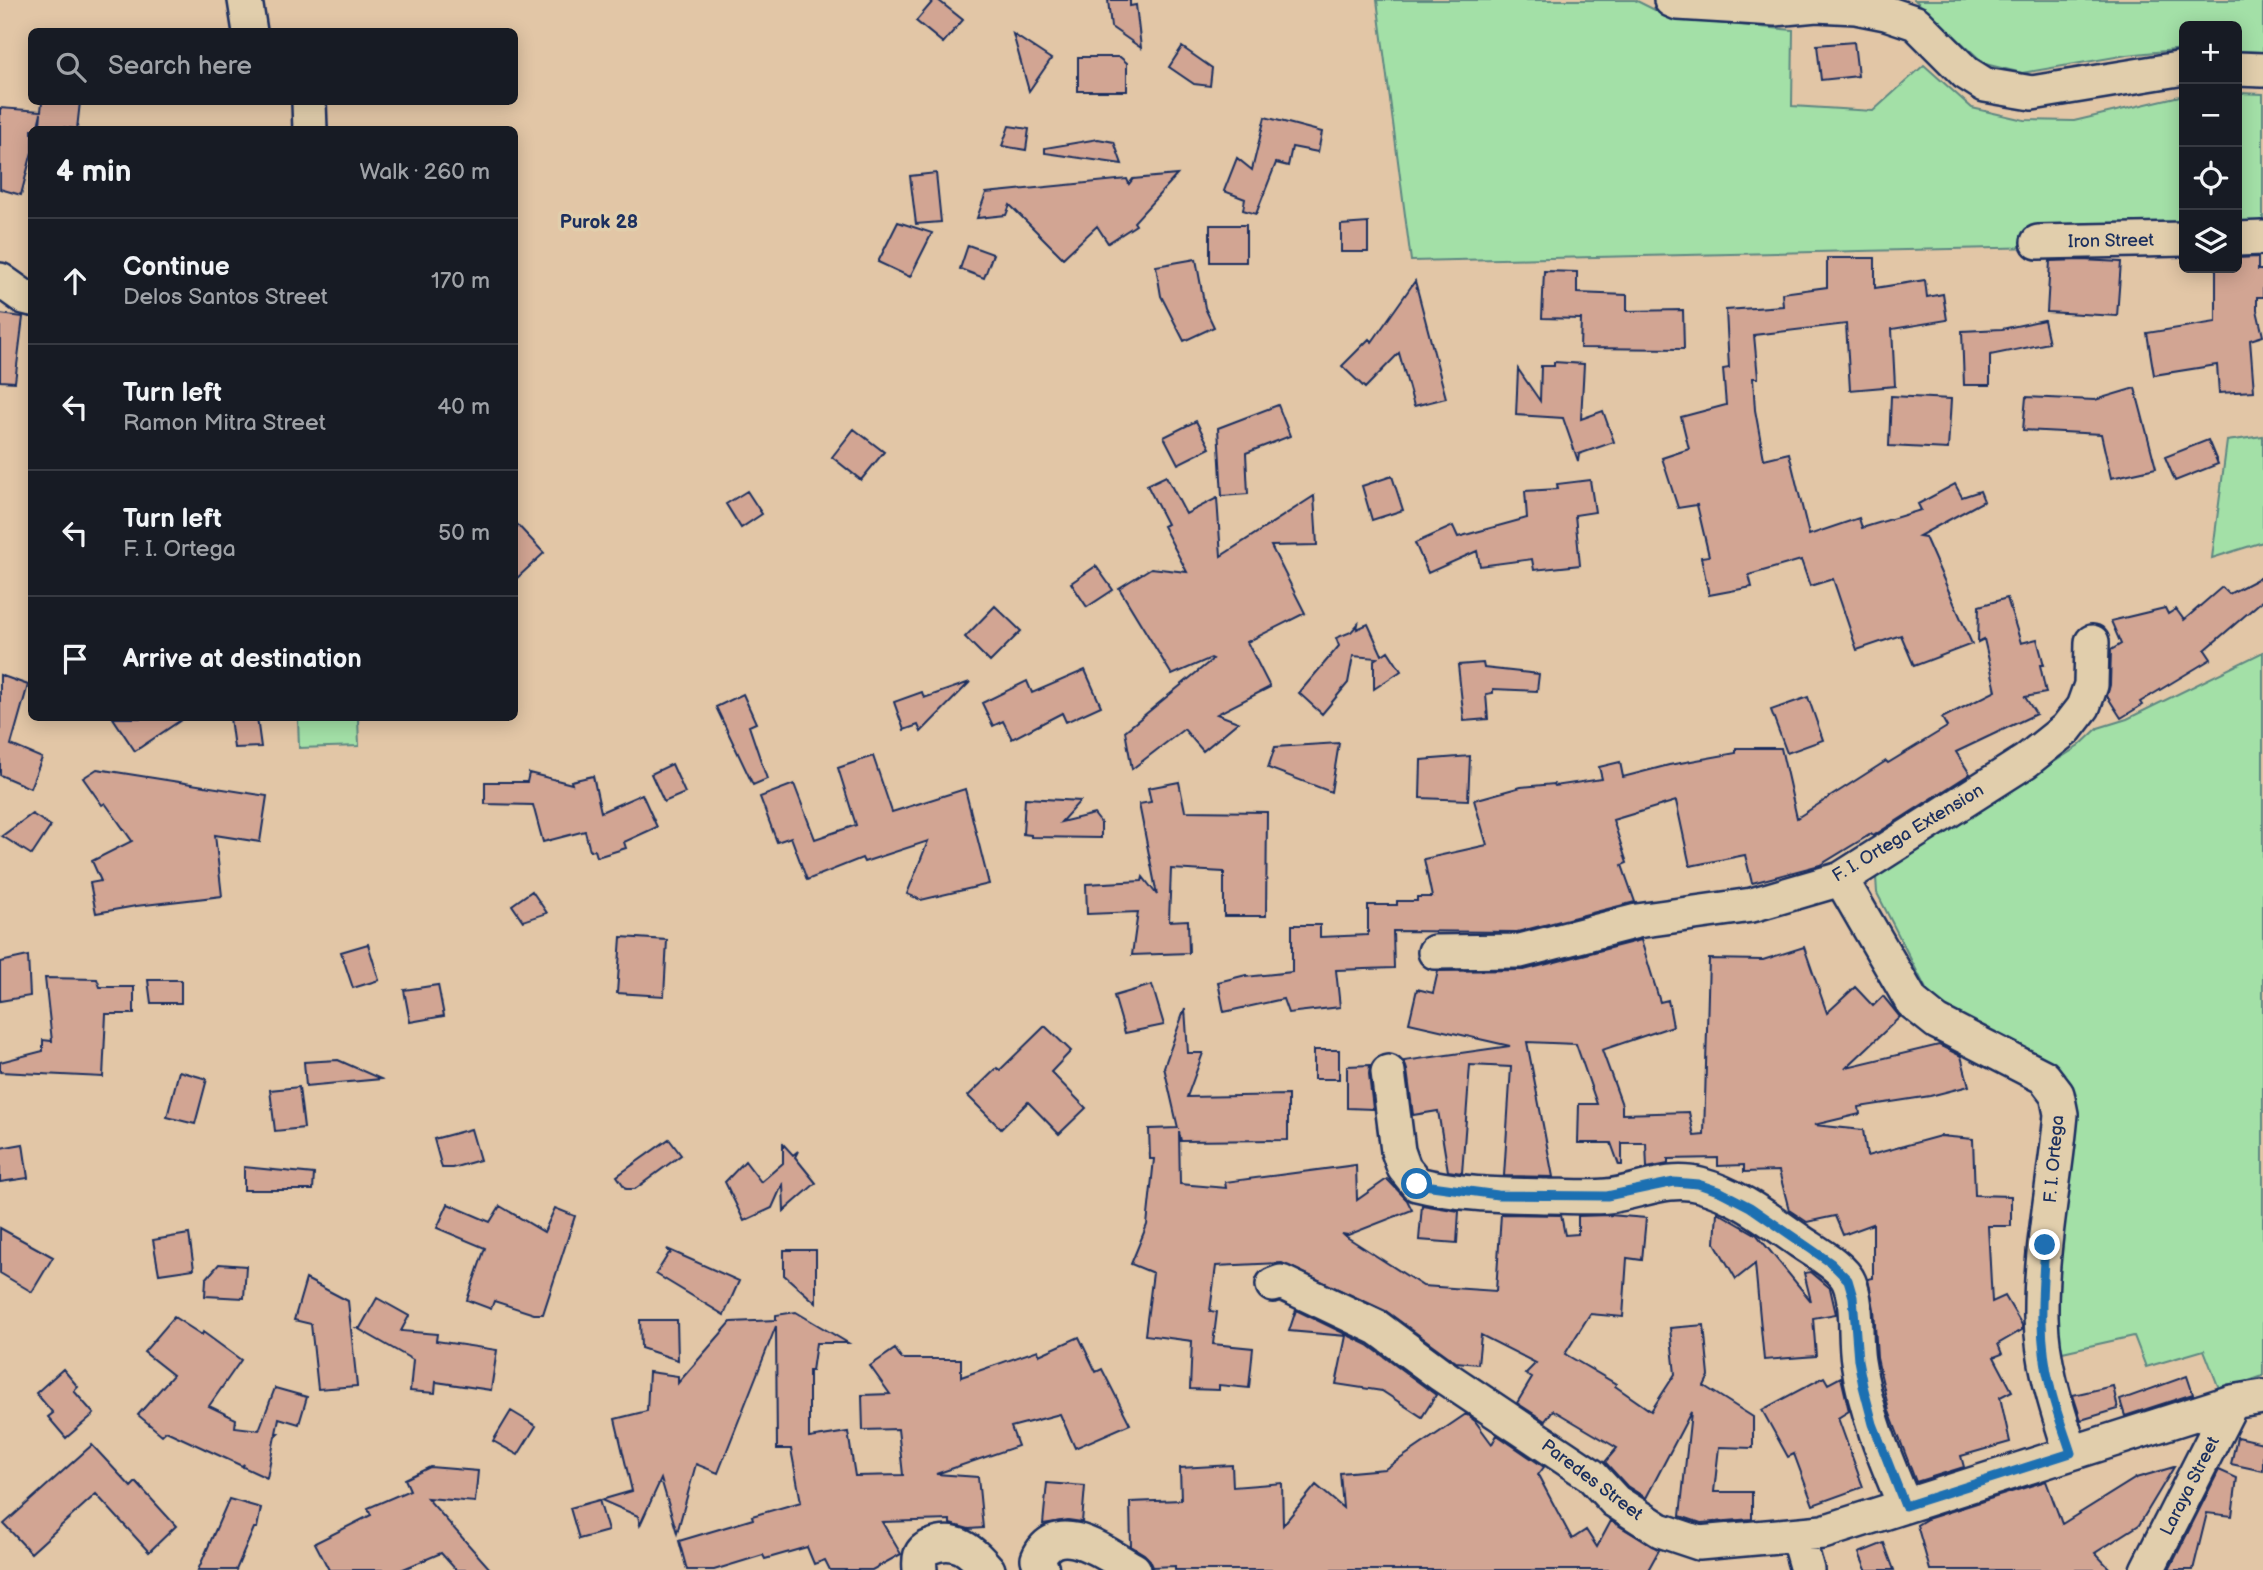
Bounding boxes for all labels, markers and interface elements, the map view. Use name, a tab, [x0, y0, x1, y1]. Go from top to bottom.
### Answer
map controls	[2179, 21, 2242, 273]
button: +	[2179, 21, 2242, 84]
search box	[28, 28, 518, 105]
icon: search	[52, 48, 90, 86]
text: Search here	[108, 51, 252, 82]
button: −	[2179, 84, 2242, 147]
button: locate	[2179, 147, 2242, 210]
text: 4 min	[56, 154, 131, 190]
text: Walk · 260 m	[360, 158, 490, 186]
button: layers	[2179, 210, 2242, 273]
district label: Purok 28	[560, 211, 638, 234]
street label: Iron Street	[2068, 230, 2155, 252]
text: Continue	[123, 252, 230, 283]
icon: ahead	[56, 262, 94, 300]
text: 170 m	[431, 267, 490, 295]
text: Delos Santos Street	[123, 283, 328, 311]
text: Turn left	[123, 378, 222, 409]
icon: left	[56, 388, 94, 426]
text: 40 m	[437, 393, 490, 421]
text: Ramon Mitra Street	[123, 409, 326, 437]
text: Turn left	[123, 504, 222, 535]
icon: left	[56, 514, 94, 552]
text: 50 m	[438, 519, 490, 547]
text: F. I. Ortega	[123, 535, 236, 563]
icon: arrive	[56, 640, 94, 678]
text: Arrive at destination	[123, 644, 362, 675]
street label: F. I. Ortega Extension	[1829, 780, 1987, 886]
street label: F. I. Ortega	[2040, 1114, 2068, 1204]
route start	[1401, 1168, 1432, 1199]
route end	[2029, 1229, 2060, 1260]
street label: Laraya Street	[2156, 1433, 2224, 1539]
street label: Paredes Street	[1537, 1435, 1647, 1525]

